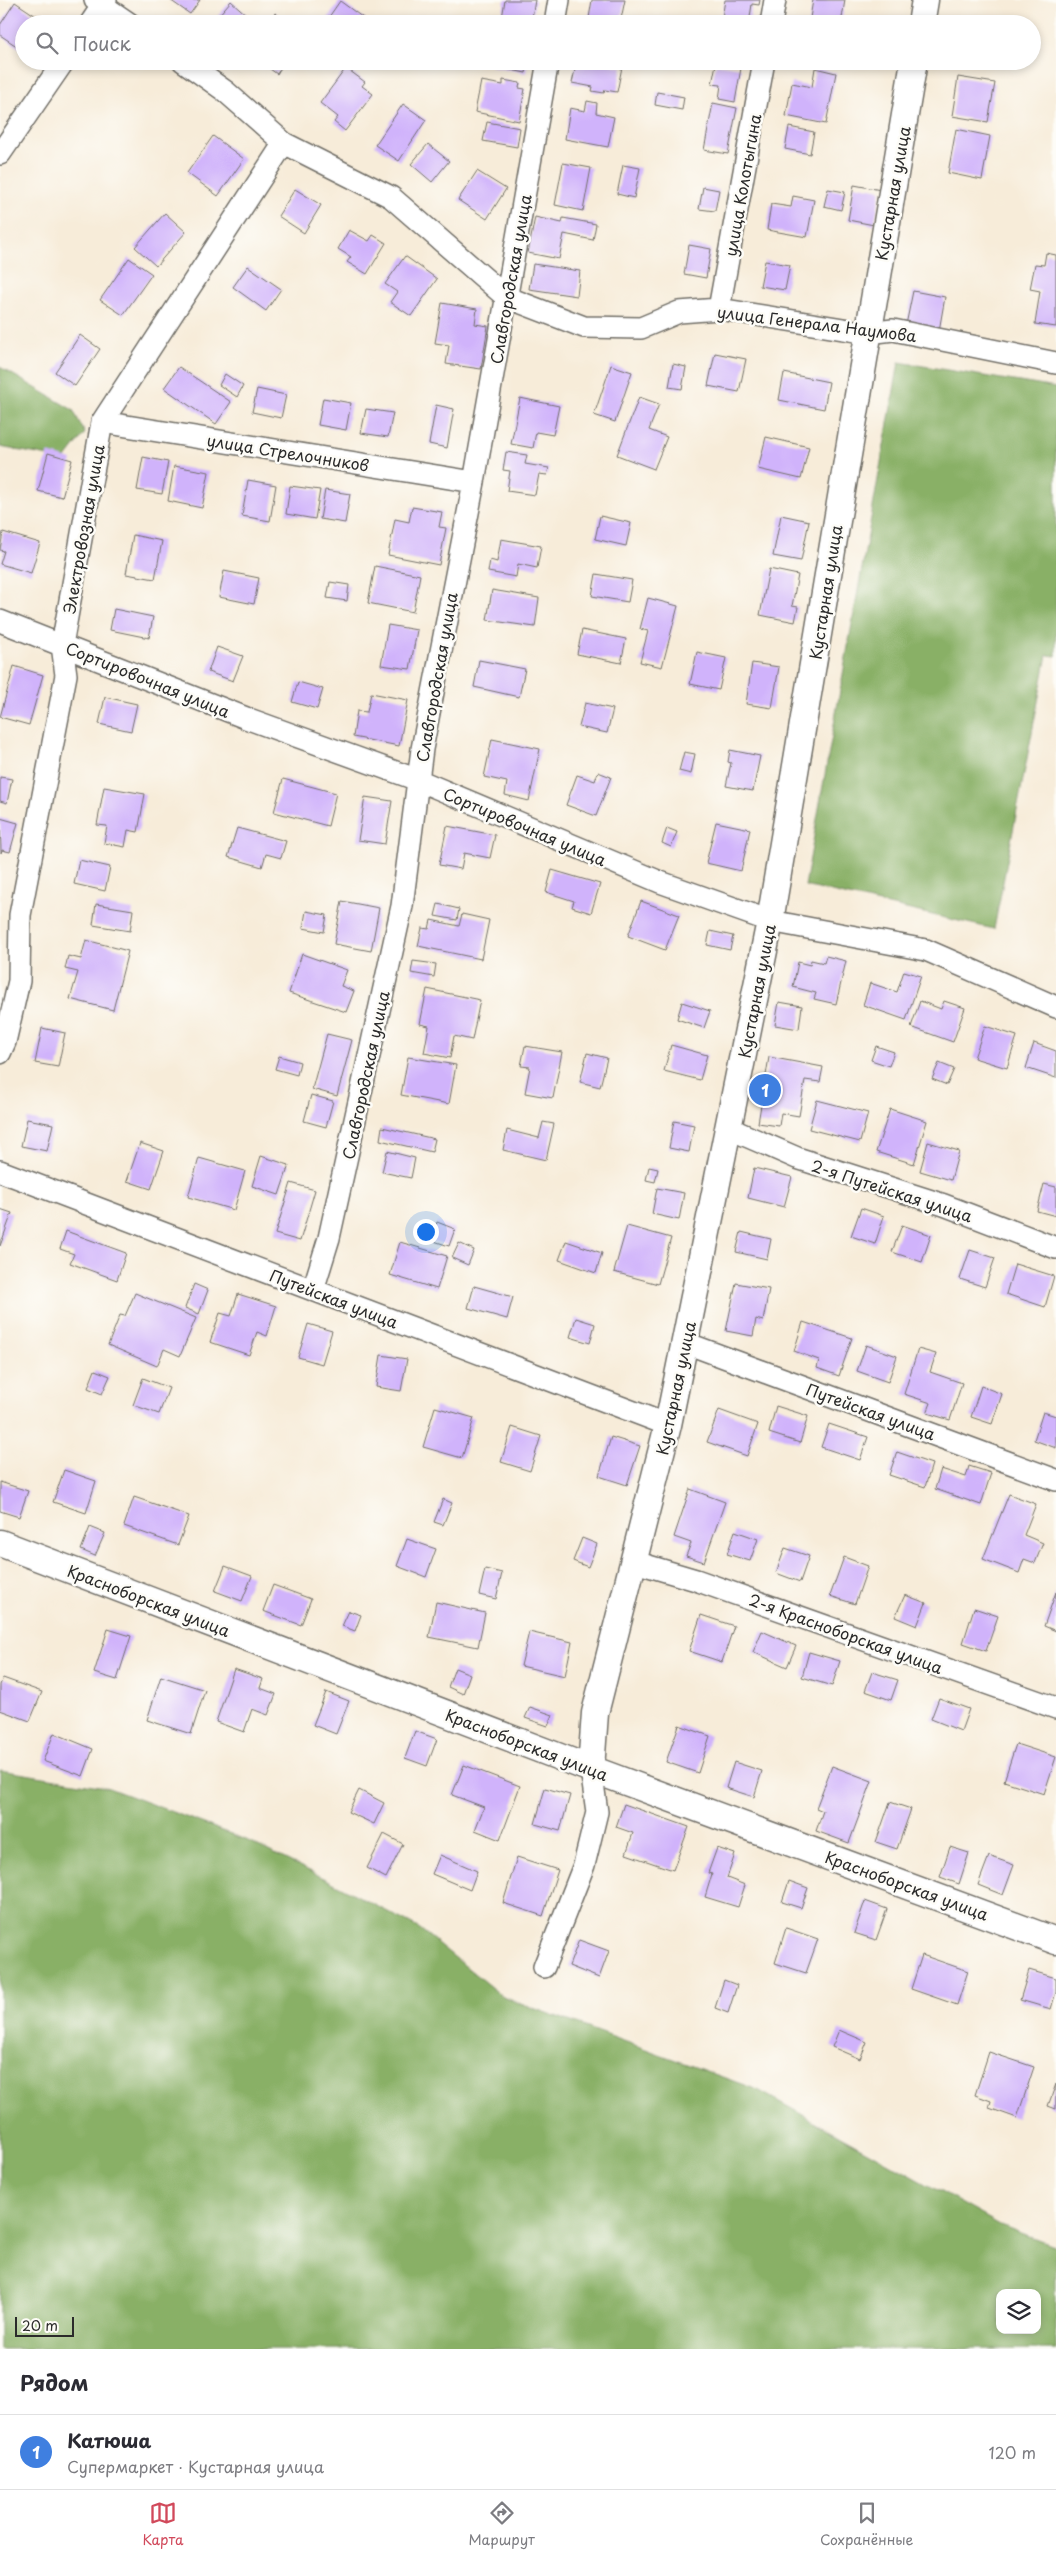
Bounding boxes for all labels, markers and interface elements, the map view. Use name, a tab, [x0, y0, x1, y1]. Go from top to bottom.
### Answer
search box	[15, 15, 1041, 70]
icon: search	[33, 29, 61, 57]
text: Поиск	[73, 29, 131, 57]
street label: улица Колотыгина	[718, 112, 766, 258]
street label: Кустарная улица	[868, 124, 916, 262]
street label: Славгородская улица	[483, 192, 537, 366]
street label: улица Генерала Наумова	[716, 299, 918, 347]
street label: улица Стрелочников	[205, 427, 371, 477]
street label: Электровозная улица	[56, 442, 110, 616]
street label: Кустарная улица	[803, 523, 847, 661]
street label: Славгородская улица	[409, 590, 463, 764]
street label: Сортировочная улица	[62, 635, 234, 723]
street label: Сортировочная улица	[440, 781, 610, 871]
street label: Кустарная улица	[731, 922, 781, 1060]
street label: Славгородская улица	[335, 988, 395, 1162]
pin: 1	[749, 1071, 781, 1109]
street label: 2-я Путейская улица	[808, 1153, 976, 1227]
your location	[413, 1219, 439, 1245]
street label: Путейская улица	[266, 1262, 402, 1334]
street label: Кустарная улица	[649, 1319, 701, 1457]
street label: Путейская улица	[803, 1377, 939, 1445]
street label: Красноборская улица	[64, 1558, 234, 1642]
street label: 2-я Красноборская улица	[746, 1587, 946, 1679]
street label: Красноборская улица	[442, 1702, 612, 1786]
street label: Красноборская улица	[822, 1844, 992, 1926]
map controls	[996, 2289, 1041, 2334]
button: layers	[996, 2289, 1041, 2334]
scale bar	[15, 2314, 74, 2337]
text: 20 m	[22, 2315, 58, 2336]
text: Рядом	[20, 2366, 88, 2398]
text: Катюша	[67, 2426, 151, 2454]
text: 1	[32, 2440, 40, 2464]
text: 120 m	[989, 2440, 1036, 2464]
text: Супермаркет · Кустарная улица	[67, 2454, 324, 2478]
tab: Карта	[143, 2499, 184, 2550]
tab: Маршрут	[469, 2499, 535, 2550]
tab: Сохранённые	[820, 2499, 913, 2550]

